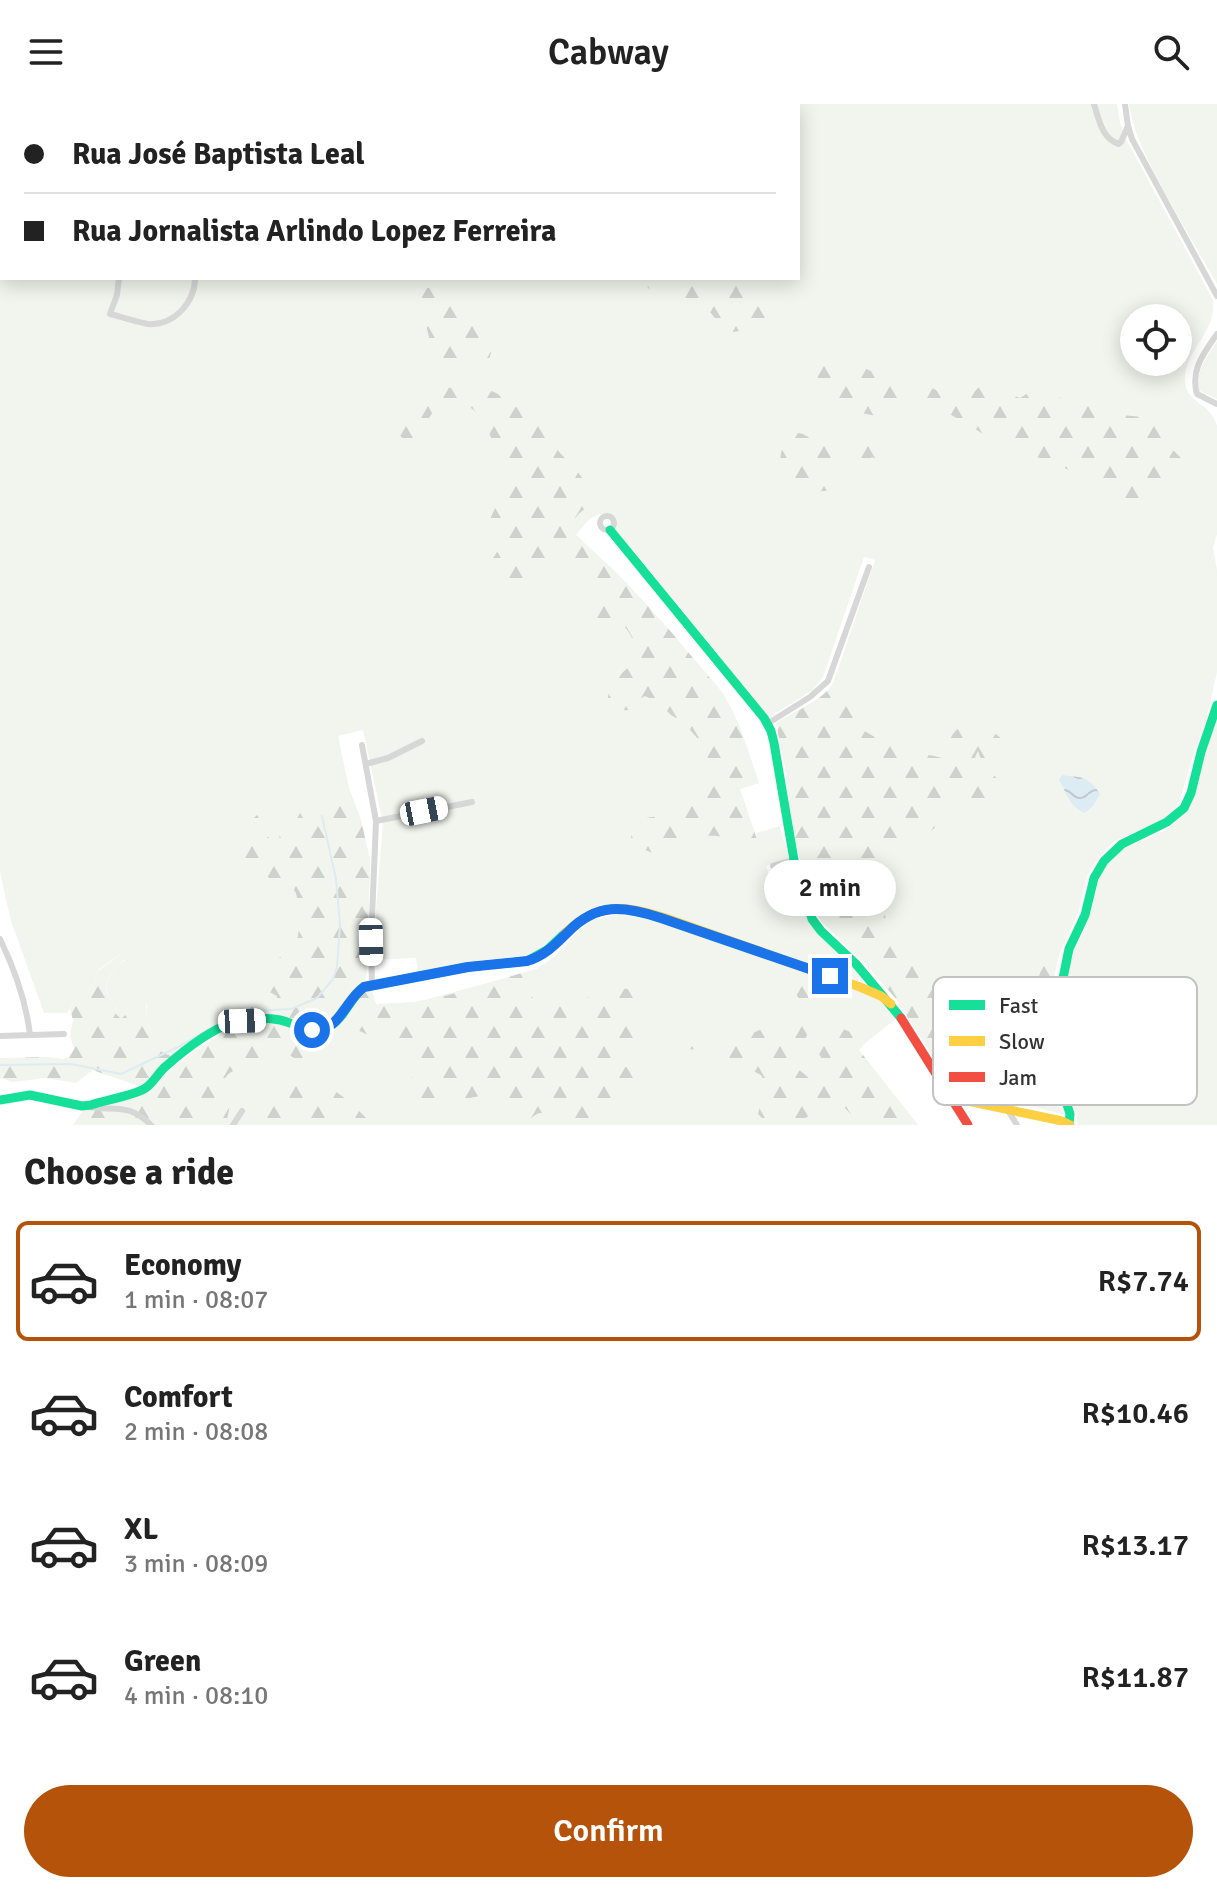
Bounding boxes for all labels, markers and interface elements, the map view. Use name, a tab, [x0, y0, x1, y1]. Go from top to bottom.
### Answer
icon: menu	[24, 30, 68, 74]
text: Cabway	[548, 30, 669, 75]
icon: search	[1149, 30, 1193, 74]
text: Rua José Baptista Leal	[72, 136, 365, 173]
text: Rua Jornalista Arlindo Lopez Ferreira	[72, 213, 557, 250]
map controls	[1120, 304, 1192, 376]
button: locate	[1120, 304, 1192, 376]
car	[398, 795, 450, 827]
callout: 2 min	[764, 860, 896, 916]
text: 2 min	[799, 872, 861, 904]
car	[359, 918, 383, 966]
route end	[812, 958, 848, 994]
legend	[933, 977, 1197, 1105]
text: Fast	[999, 992, 1039, 1019]
car	[218, 1008, 266, 1034]
route start	[294, 1012, 330, 1048]
text: Slow	[999, 1028, 1045, 1055]
text: Jam	[999, 1064, 1037, 1091]
text: Choose a ride	[24, 1150, 234, 1195]
icon: car	[28, 1245, 100, 1317]
text: Economy	[124, 1247, 241, 1284]
text: R$7.74	[1098, 1263, 1189, 1300]
text: 1 min · 08:07	[124, 1284, 268, 1316]
icon: car	[28, 1377, 100, 1449]
text: Comfort	[124, 1379, 233, 1416]
text: R$10.46	[1082, 1395, 1189, 1432]
text: 2 min · 08:08	[124, 1416, 268, 1448]
icon: car	[28, 1509, 100, 1581]
text: XL	[124, 1511, 158, 1548]
text: R$13.17	[1082, 1527, 1189, 1564]
text: 3 min · 08:09	[124, 1548, 268, 1580]
icon: car	[28, 1641, 100, 1713]
text: Green	[124, 1643, 201, 1680]
text: R$11.87	[1082, 1659, 1189, 1696]
text: 4 min · 08:10	[124, 1680, 268, 1712]
button: Confirm	[24, 1785, 1193, 1877]

